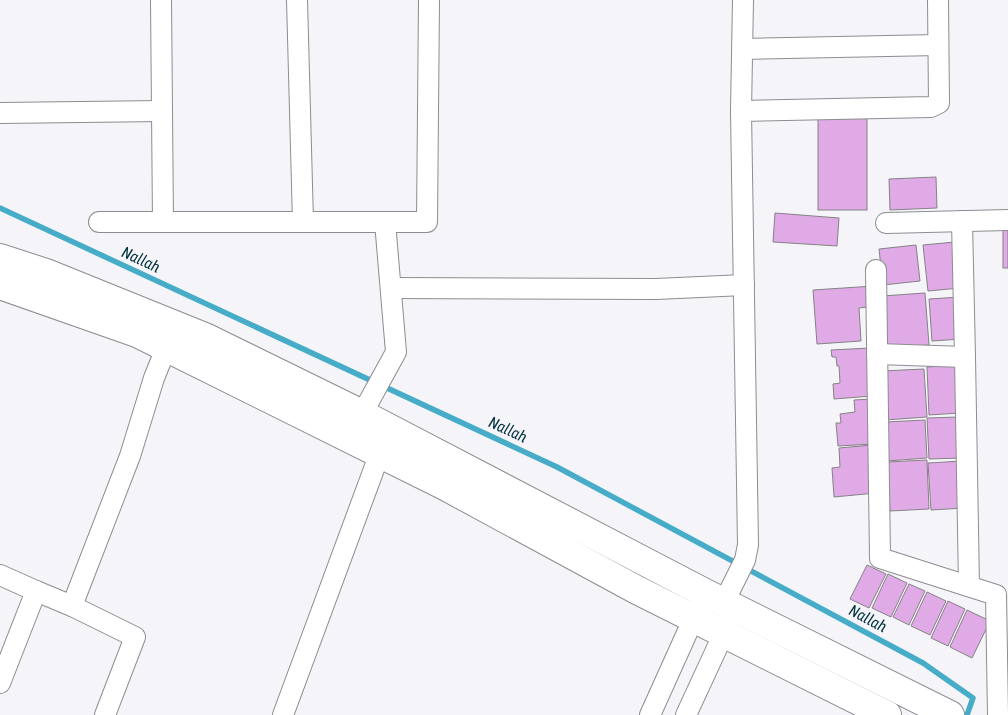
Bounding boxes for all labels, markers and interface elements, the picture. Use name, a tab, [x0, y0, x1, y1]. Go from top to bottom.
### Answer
water label: Nallah	[119, 242, 163, 276]
water label: Nallah	[486, 412, 530, 446]
water label: Nallah	[846, 601, 890, 636]

